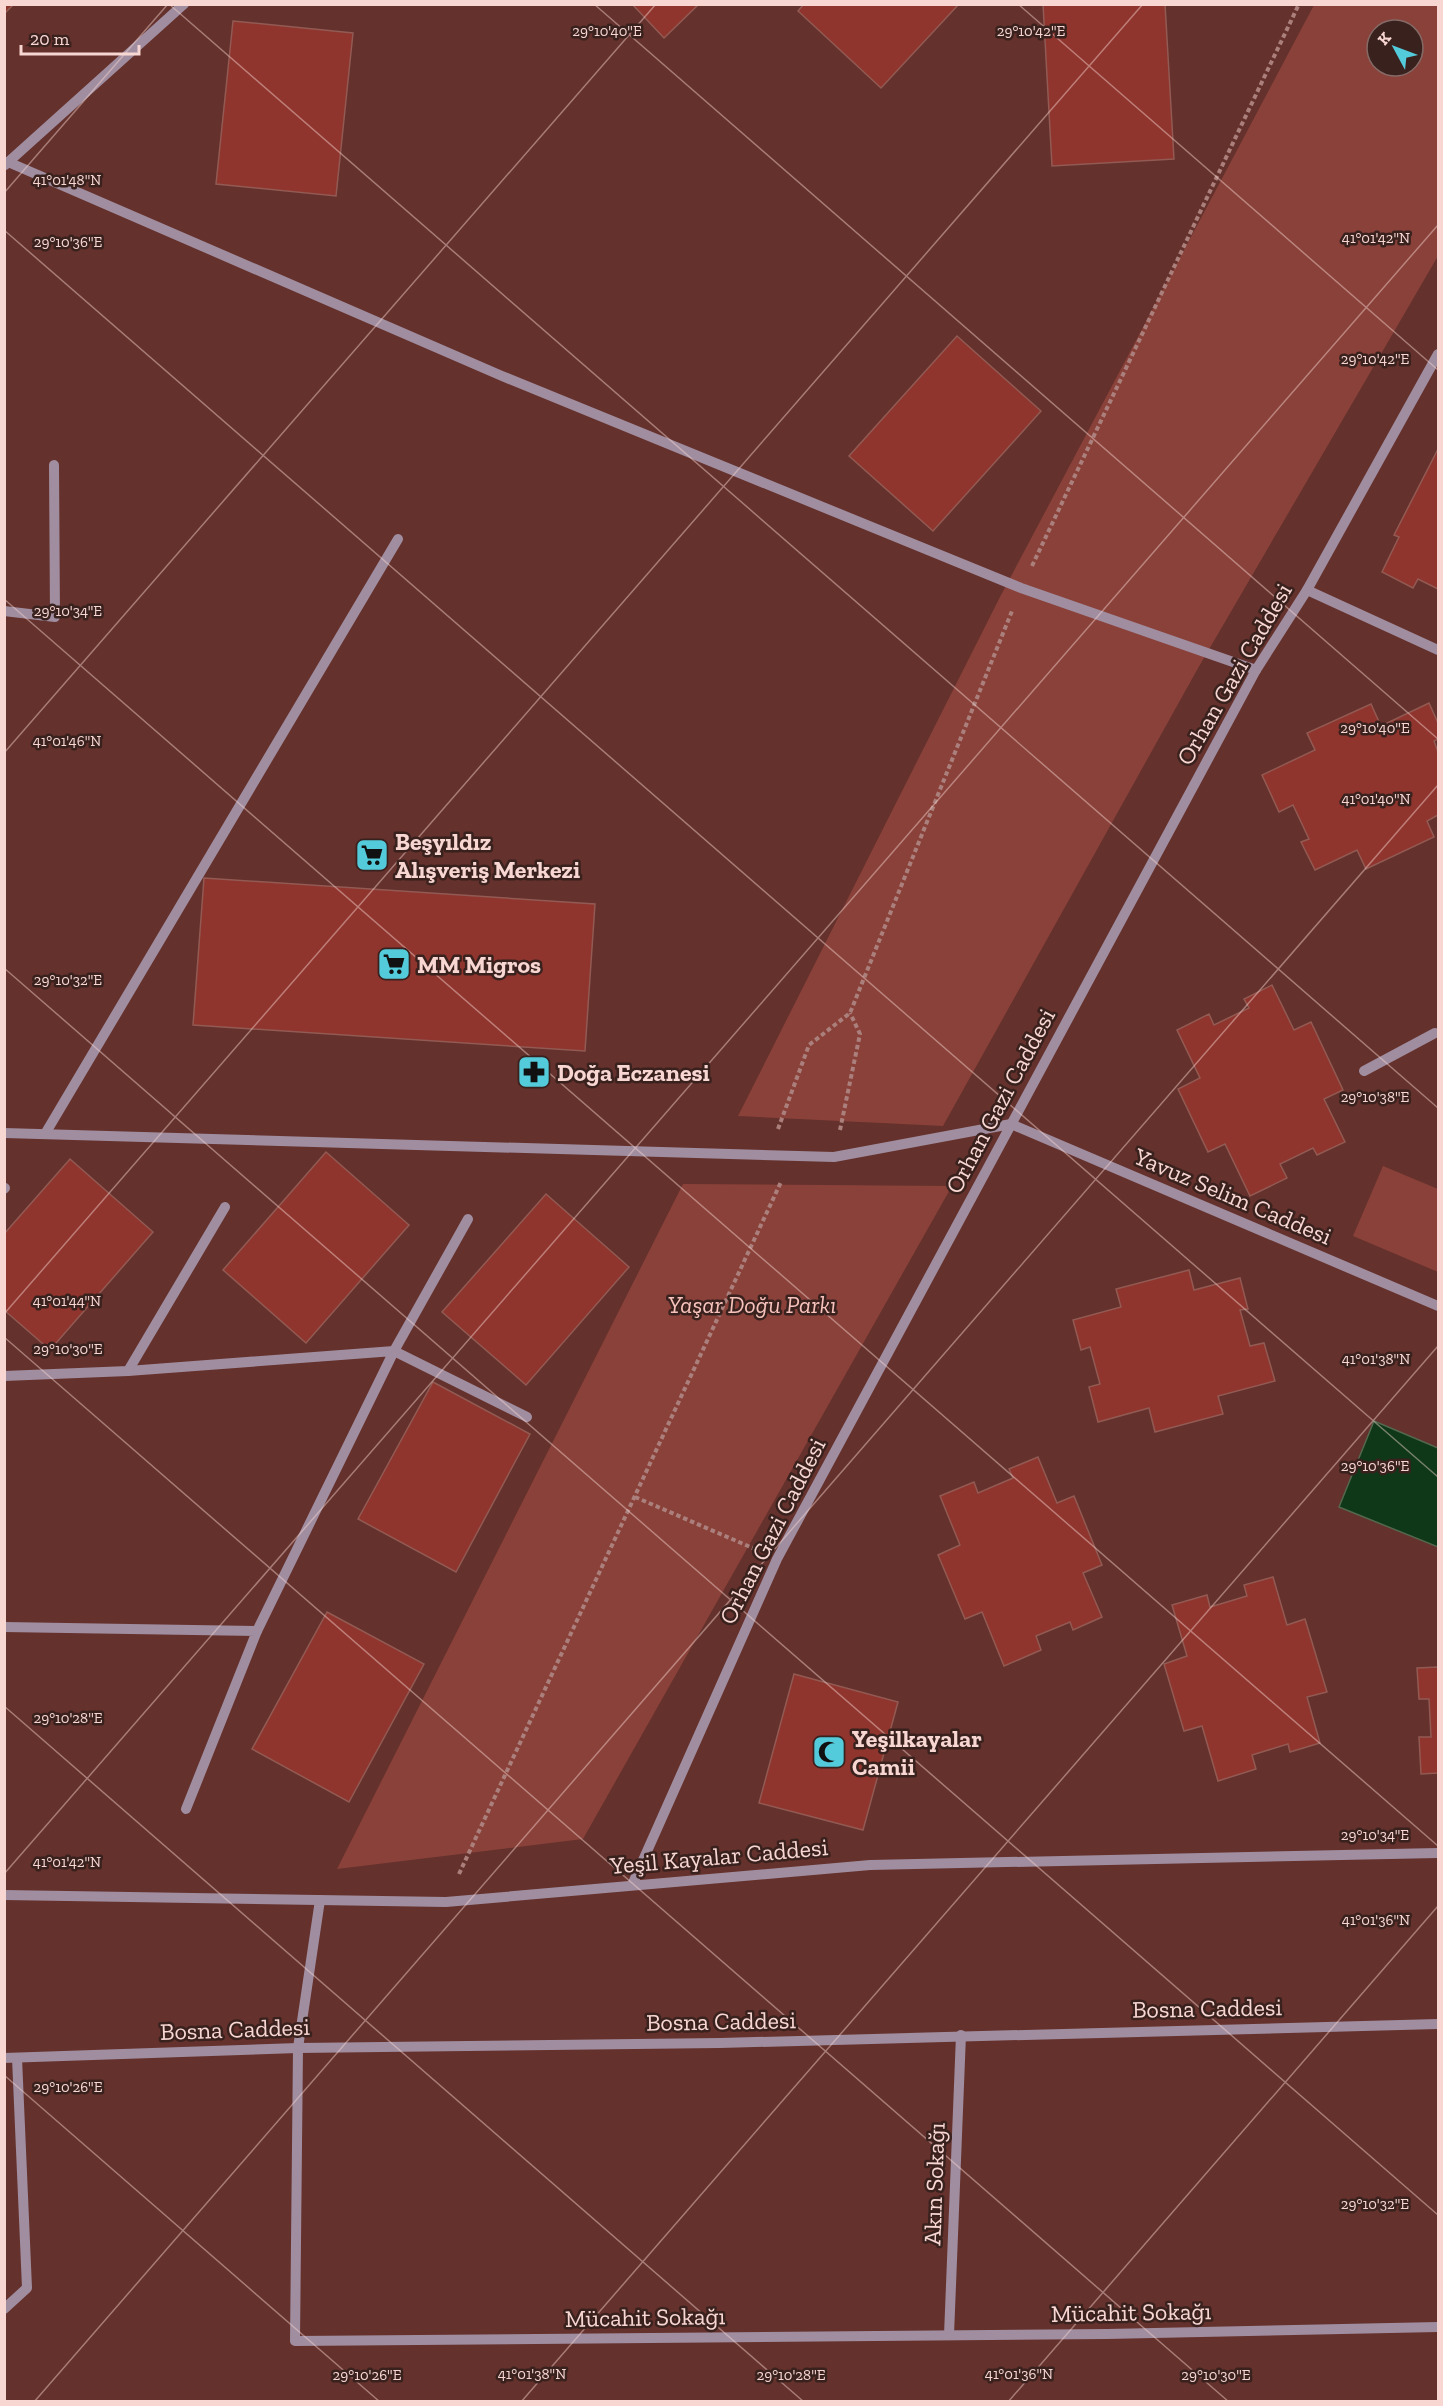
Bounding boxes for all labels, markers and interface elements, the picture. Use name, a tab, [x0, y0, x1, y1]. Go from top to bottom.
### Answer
scale bar	[21, 18, 140, 56]
north arrow	[1365, 18, 1425, 78]
text: 29°10'40"E	[572, 22, 642, 40]
text: 29°10'42"E	[997, 22, 1065, 40]
text: 20 m	[30, 28, 70, 50]
text: K	[1373, 28, 1395, 49]
text: 41°01'48"N	[33, 171, 101, 189]
text: 41°01'42"N	[1342, 229, 1410, 247]
text: 29°10'36"E	[34, 233, 102, 251]
text: 29°10'42"E	[1341, 350, 1409, 368]
street label: Orhan Gazi Caddesi	[1170, 578, 1298, 770]
text: 29°10'34"E	[34, 602, 102, 620]
text: 29°10'40"E	[1340, 719, 1410, 737]
text: 41°01'46"N	[33, 732, 101, 750]
text: 41°01'40"N	[1341, 790, 1411, 808]
place label: Beşyıldız Alışveriş Merkezi	[395, 827, 580, 884]
supermarket icon: Beşyıldız Alışveriş Merkezi	[354, 837, 390, 873]
supermarket icon: MM Migros	[376, 946, 412, 982]
place label: MM Migros	[417, 950, 541, 979]
text: 29°10'32"E	[34, 971, 102, 989]
street label: Orhan Gazi Caddesi	[939, 1003, 1061, 1198]
pharmacy icon: Doğa Eczanesi	[516, 1054, 552, 1090]
place label: Doğa Eczanesi	[557, 1058, 710, 1087]
text: 29°10'38"E	[1341, 1088, 1410, 1106]
street label: Yavuz Selim Caddesi	[1129, 1141, 1336, 1251]
park label: Yaşar Doğu Parkı	[668, 1290, 836, 1319]
text: 41°01'44"N	[33, 1292, 101, 1310]
text: 29°10'30"E	[33, 1340, 103, 1358]
text: 41°01'38"N	[1342, 1350, 1410, 1368]
street label: Orhan Gazi Caddesi	[713, 1433, 832, 1629]
text: 29°10'36"E	[1341, 1457, 1409, 1475]
text: 29°10'28"E	[33, 1709, 103, 1727]
place label: Yeşilkayalar Camii	[852, 1724, 982, 1781]
mosque icon: Yeşilkayalar Camii	[811, 1734, 847, 1770]
text: 29°10'34"E	[1341, 1826, 1409, 1844]
street label: Yeşil Kayalar Caddesi	[608, 1832, 829, 1880]
text: 41°01'42"N	[33, 1853, 101, 1871]
text: 41°01'36"N	[1342, 1911, 1410, 1929]
street label: Bosna Caddesi	[1132, 1992, 1283, 2024]
street label: Bosna Caddesi	[646, 2005, 797, 2037]
street label: Bosna Caddesi	[160, 2012, 311, 2046]
text: 29°10'26"E	[34, 2078, 103, 2096]
street label: Akın Sokağı	[917, 2122, 951, 2246]
text: 29°10'32"E	[1341, 2195, 1409, 2213]
street label: Mücahit Sokağı	[1051, 2296, 1212, 2328]
street label: Mücahit Sokağı	[565, 2301, 726, 2333]
text: 41°01'38"N	[498, 2365, 566, 2383]
text: 41°01'36"N	[985, 2365, 1053, 2383]
text: 29°10'26"E	[333, 2366, 402, 2384]
text: 29°10'28"E	[756, 2366, 826, 2384]
text: 29°10'30"E	[1181, 2366, 1251, 2384]

